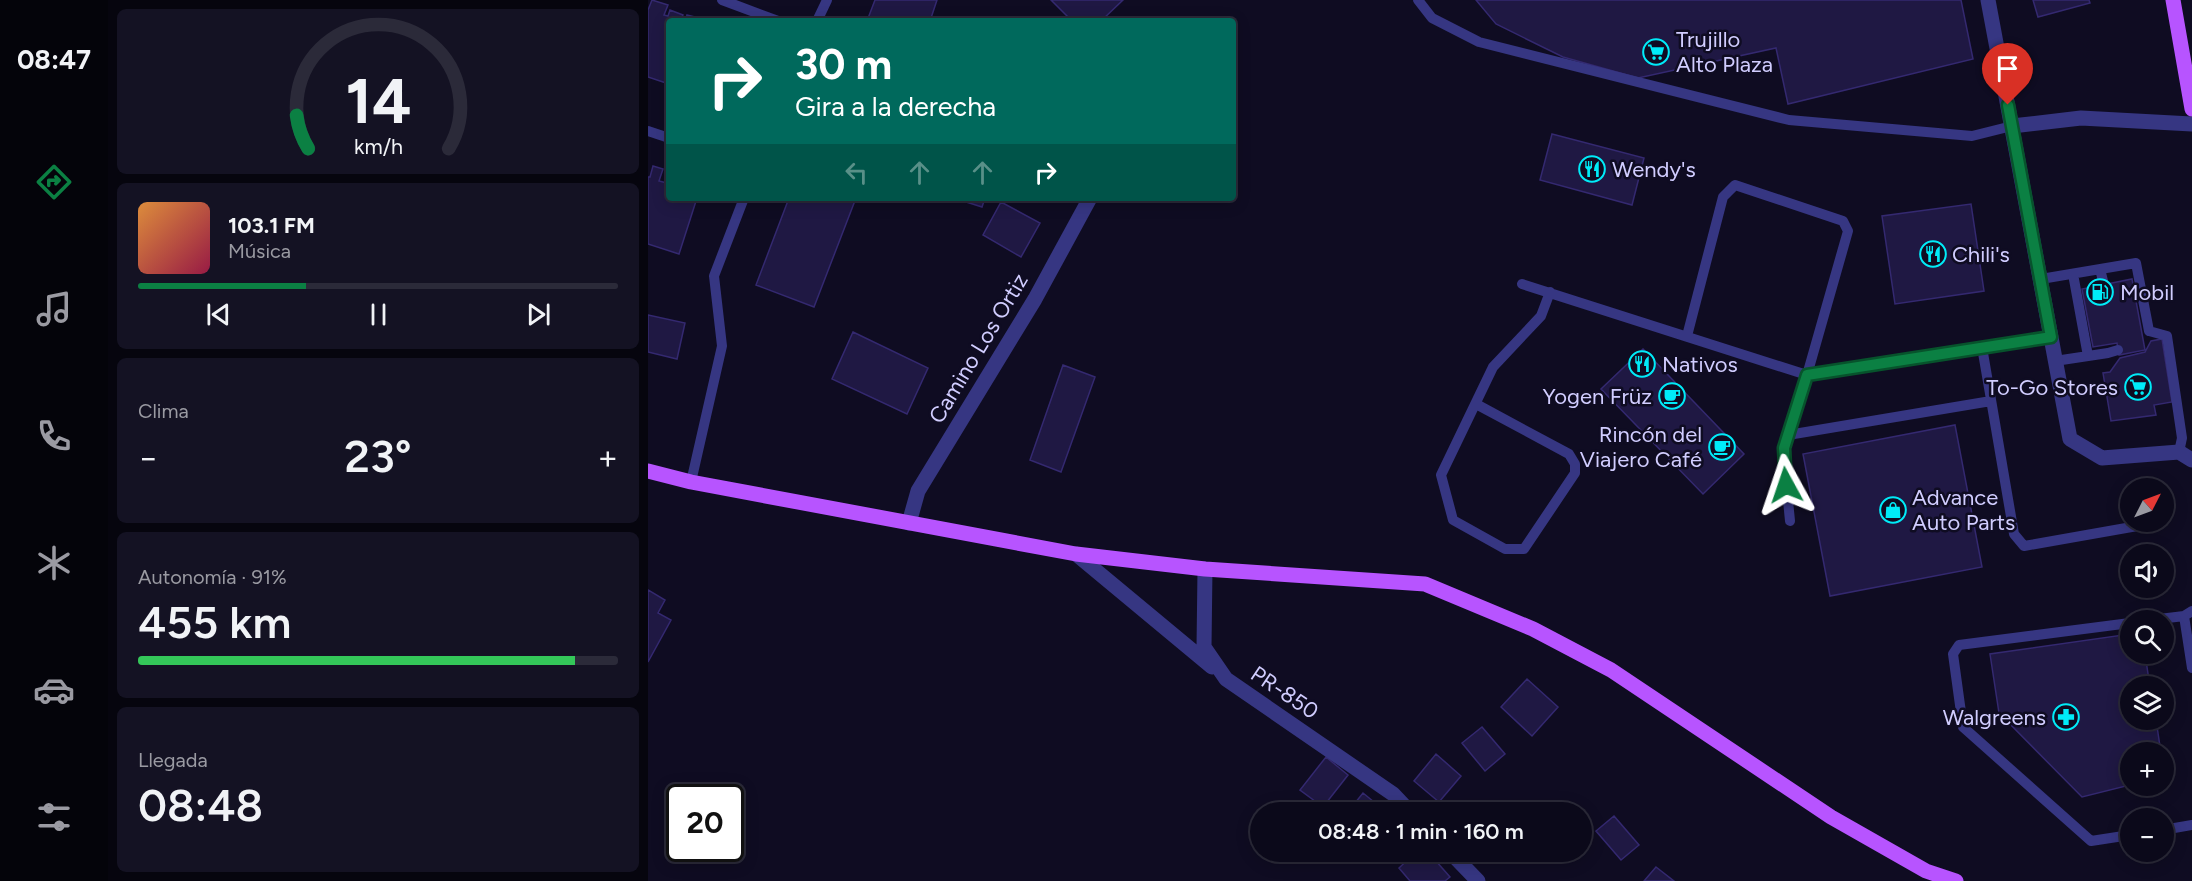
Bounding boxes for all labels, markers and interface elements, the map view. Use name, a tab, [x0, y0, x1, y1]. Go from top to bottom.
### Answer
place label: Trujillo Alto Plaza	[1676, 26, 1773, 78]
supermarket icon: Trujillo Alto Plaza	[1641, 37, 1671, 67]
text: 30 m	[795, 39, 892, 90]
icon: right	[696, 42, 774, 120]
text: 08:47	[17, 43, 91, 76]
pin	[1982, 43, 2033, 105]
icon: arrive	[1991, 52, 2024, 85]
text: 14	[345, 64, 411, 139]
text: Gira a la derecha	[795, 90, 996, 123]
text: km/h	[354, 134, 402, 159]
restaurant icon: Wendy's	[1577, 154, 1607, 184]
icon: left	[840, 156, 873, 189]
icon: ahead	[903, 156, 936, 189]
icon: ahead	[966, 156, 999, 189]
icon: right	[1029, 156, 1062, 189]
place label: Wendy's	[1612, 156, 1696, 183]
icon: directions	[33, 161, 75, 203]
text: 103.1 FM	[228, 212, 315, 239]
text: Música	[228, 239, 291, 263]
restaurant icon: Chili's	[1918, 239, 1948, 269]
place label: Chili's	[1952, 241, 2010, 268]
street label: Camino Los Ortiz	[923, 268, 1034, 428]
fuel station icon: Mobil	[2085, 277, 2115, 307]
place label: Mobil	[2120, 279, 2174, 306]
icon: music	[33, 288, 75, 330]
icon: previous	[202, 298, 235, 331]
icon: pause	[362, 298, 395, 331]
icon: next	[522, 298, 555, 331]
restaurant icon: Nativos	[1627, 349, 1657, 379]
place label: Nativos	[1662, 351, 1738, 378]
supermarket icon: To-Go Stores	[2123, 372, 2153, 402]
place label: To-Go Stores	[1986, 374, 2118, 401]
cafe icon: Yogen Früz	[1657, 381, 1687, 411]
place label: Yogen Früz	[1542, 383, 1652, 410]
text: Clima	[138, 399, 189, 423]
icon: phone	[33, 415, 75, 457]
place label: Rincón del Viajero Café	[1580, 421, 1702, 473]
text: 23°	[344, 429, 412, 483]
cafe icon: Rincón del Viajero Café	[1707, 432, 1737, 462]
text: −	[138, 438, 159, 477]
text: +	[597, 438, 618, 477]
position arrow	[1754, 453, 1818, 517]
north arrow	[2120, 478, 2174, 532]
map controls	[2120, 478, 2174, 862]
place label: Advance Auto Parts	[1912, 484, 2015, 536]
shop icon: Advance Auto Parts	[1878, 495, 1908, 525]
icon: climate	[33, 542, 75, 584]
button: sound	[2120, 544, 2174, 598]
text: Autonomía · 91%	[138, 565, 287, 589]
text: 455 km	[138, 595, 291, 649]
button: search	[2120, 610, 2174, 664]
street label: PR-850	[1246, 660, 1324, 725]
icon: car	[33, 669, 75, 711]
button: layers	[2120, 676, 2174, 730]
pharmacy icon: Walgreens	[2051, 702, 2081, 732]
place label: Walgreens	[1943, 704, 2046, 731]
button: +	[2120, 742, 2174, 796]
text: Llegada	[138, 748, 208, 772]
text: 08:48	[138, 778, 263, 832]
speed limit sign: 20	[666, 784, 744, 862]
icon: filters	[33, 796, 75, 838]
button: −	[2120, 808, 2174, 862]
text: 08:48 · 1 min · 160 m	[1318, 818, 1524, 845]

